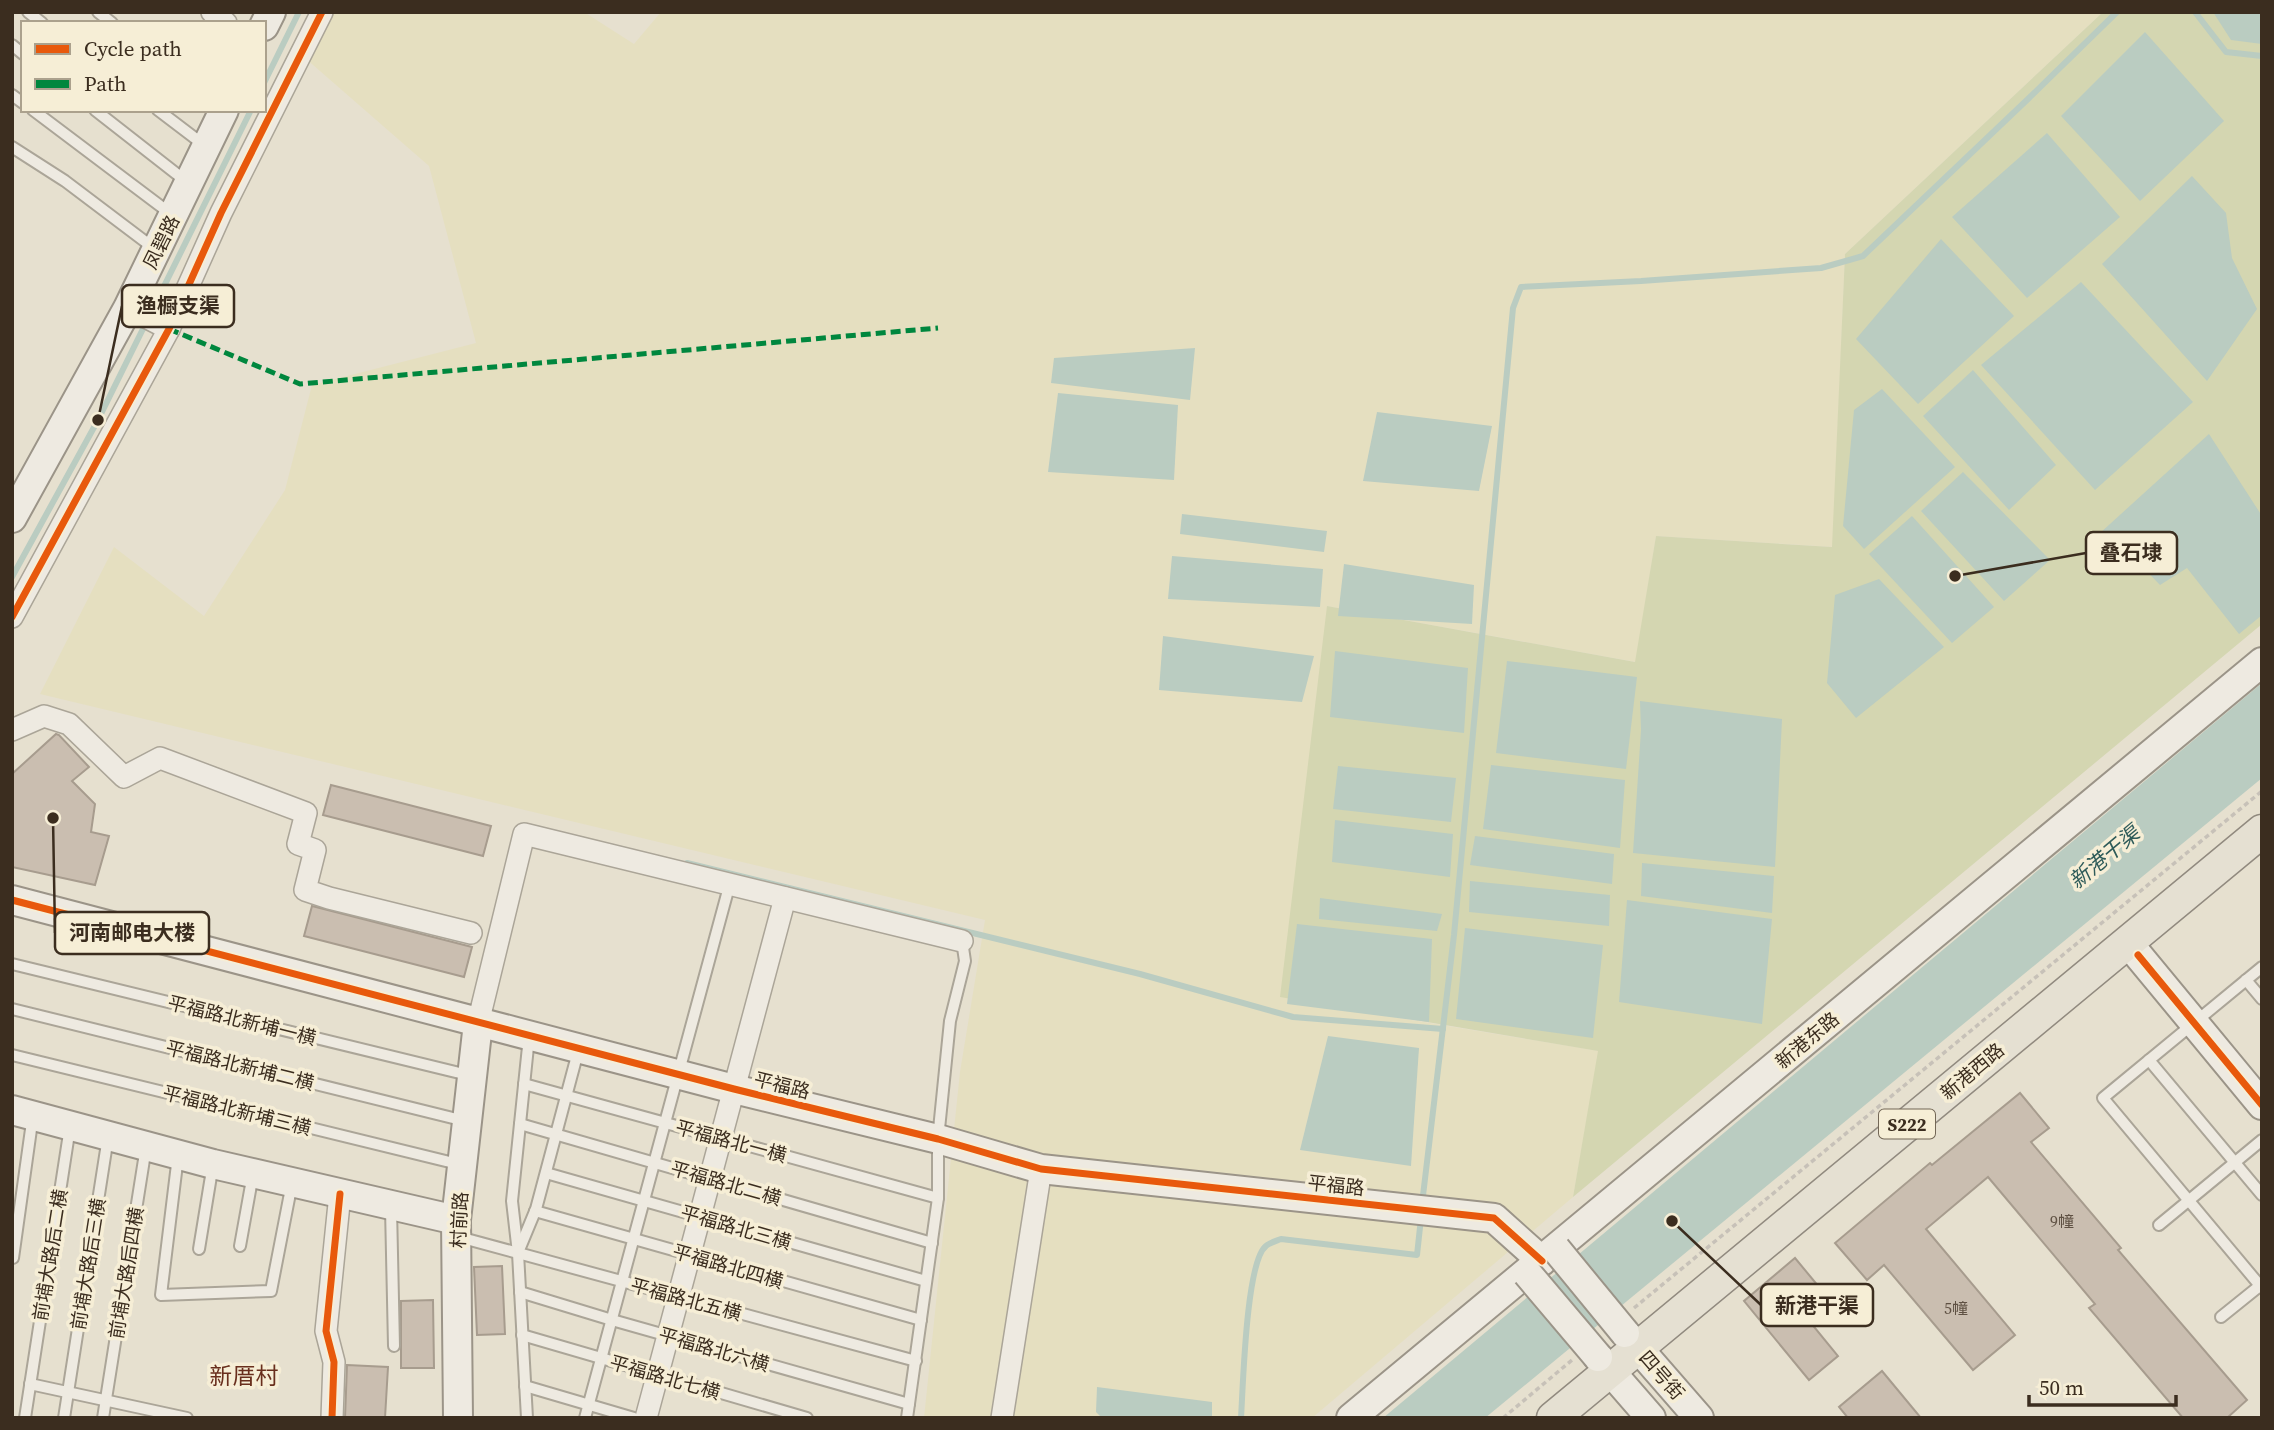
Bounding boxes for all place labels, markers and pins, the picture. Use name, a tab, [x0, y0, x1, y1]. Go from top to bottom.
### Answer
callout: 渔橱支渠	[122, 285, 234, 327]
callout: 叠石埭	[2086, 532, 2177, 574]
callout: 河南邮电大楼	[55, 912, 209, 954]
callout: 新港干渠	[1761, 1284, 1873, 1326]

